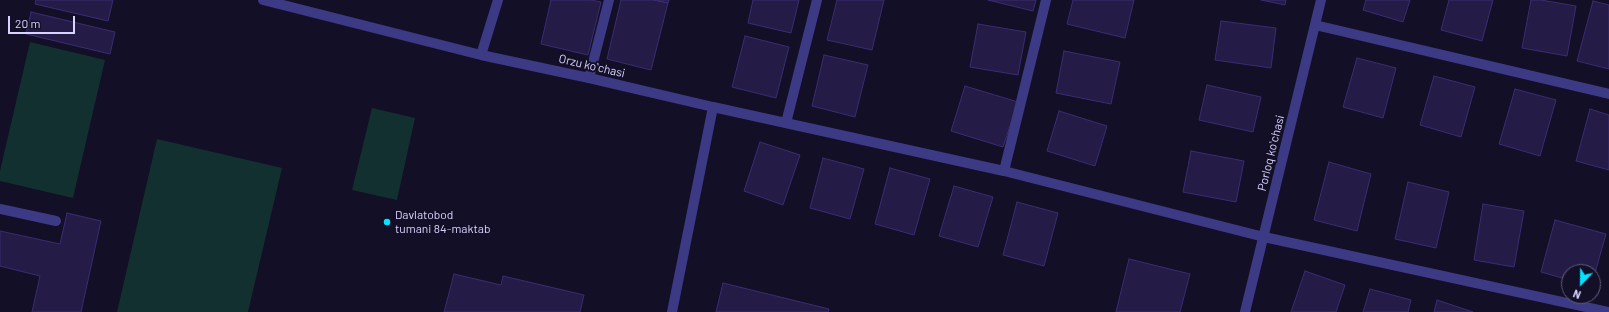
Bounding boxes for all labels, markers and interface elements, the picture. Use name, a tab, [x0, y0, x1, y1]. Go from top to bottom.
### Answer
scale bar	[10, 8, 77, 34]
text: 20 m	[15, 16, 41, 30]
street label: Orzu koʻchasi	[557, 51, 627, 81]
street label: Porloq koʻchasi	[1255, 114, 1287, 192]
place label: Davlatobod tumani 84-maktab	[395, 208, 490, 236]
marker: Davlatobod tumani 84-maktab	[382, 217, 392, 227]
north arrow	[1561, 264, 1601, 304]
text: N	[1571, 287, 1583, 302]

